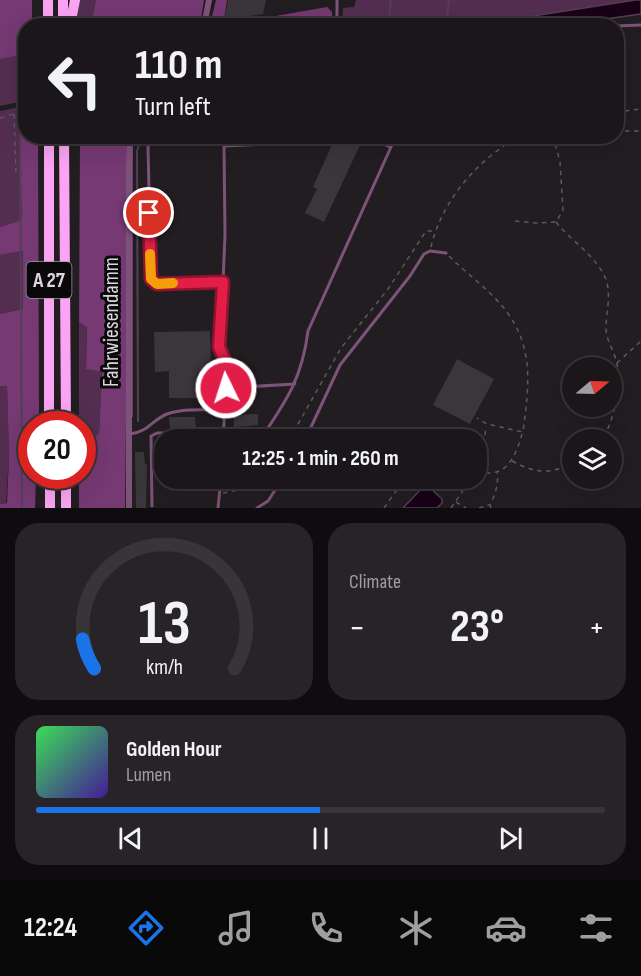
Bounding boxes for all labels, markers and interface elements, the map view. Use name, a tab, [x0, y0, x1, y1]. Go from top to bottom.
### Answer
text: 110 m	[135, 40, 222, 91]
icon: left	[36, 42, 114, 120]
text: Turn left	[135, 91, 211, 123]
pin	[123, 187, 174, 238]
icon: arrive	[132, 196, 165, 229]
street label: Fahrwiesendamm	[98, 257, 125, 387]
road number: A 27	[26, 262, 72, 298]
position arrow	[194, 356, 258, 420]
north arrow	[562, 357, 622, 417]
map controls	[562, 357, 622, 489]
speed limit sign: 20	[18, 411, 96, 489]
button: layers	[562, 429, 622, 489]
text: 12:25 · 1 min · 260 m	[242, 445, 399, 472]
text: Climate	[349, 570, 401, 594]
text: 13	[138, 587, 190, 662]
text: 23°	[450, 600, 504, 655]
text: −	[349, 608, 365, 648]
text: +	[589, 608, 605, 648]
text: km/h	[145, 655, 183, 680]
text: Golden Hour	[126, 736, 222, 763]
text: Lumen	[126, 763, 171, 787]
icon: previous	[114, 822, 147, 855]
icon: pause	[304, 822, 337, 855]
icon: next	[494, 822, 527, 855]
icon: directions	[125, 907, 167, 949]
icon: music	[215, 907, 257, 949]
icon: phone	[305, 907, 347, 949]
icon: climate	[395, 907, 437, 949]
icon: car	[485, 907, 527, 949]
icon: filters	[575, 907, 617, 949]
text: 12:24	[24, 912, 77, 944]

